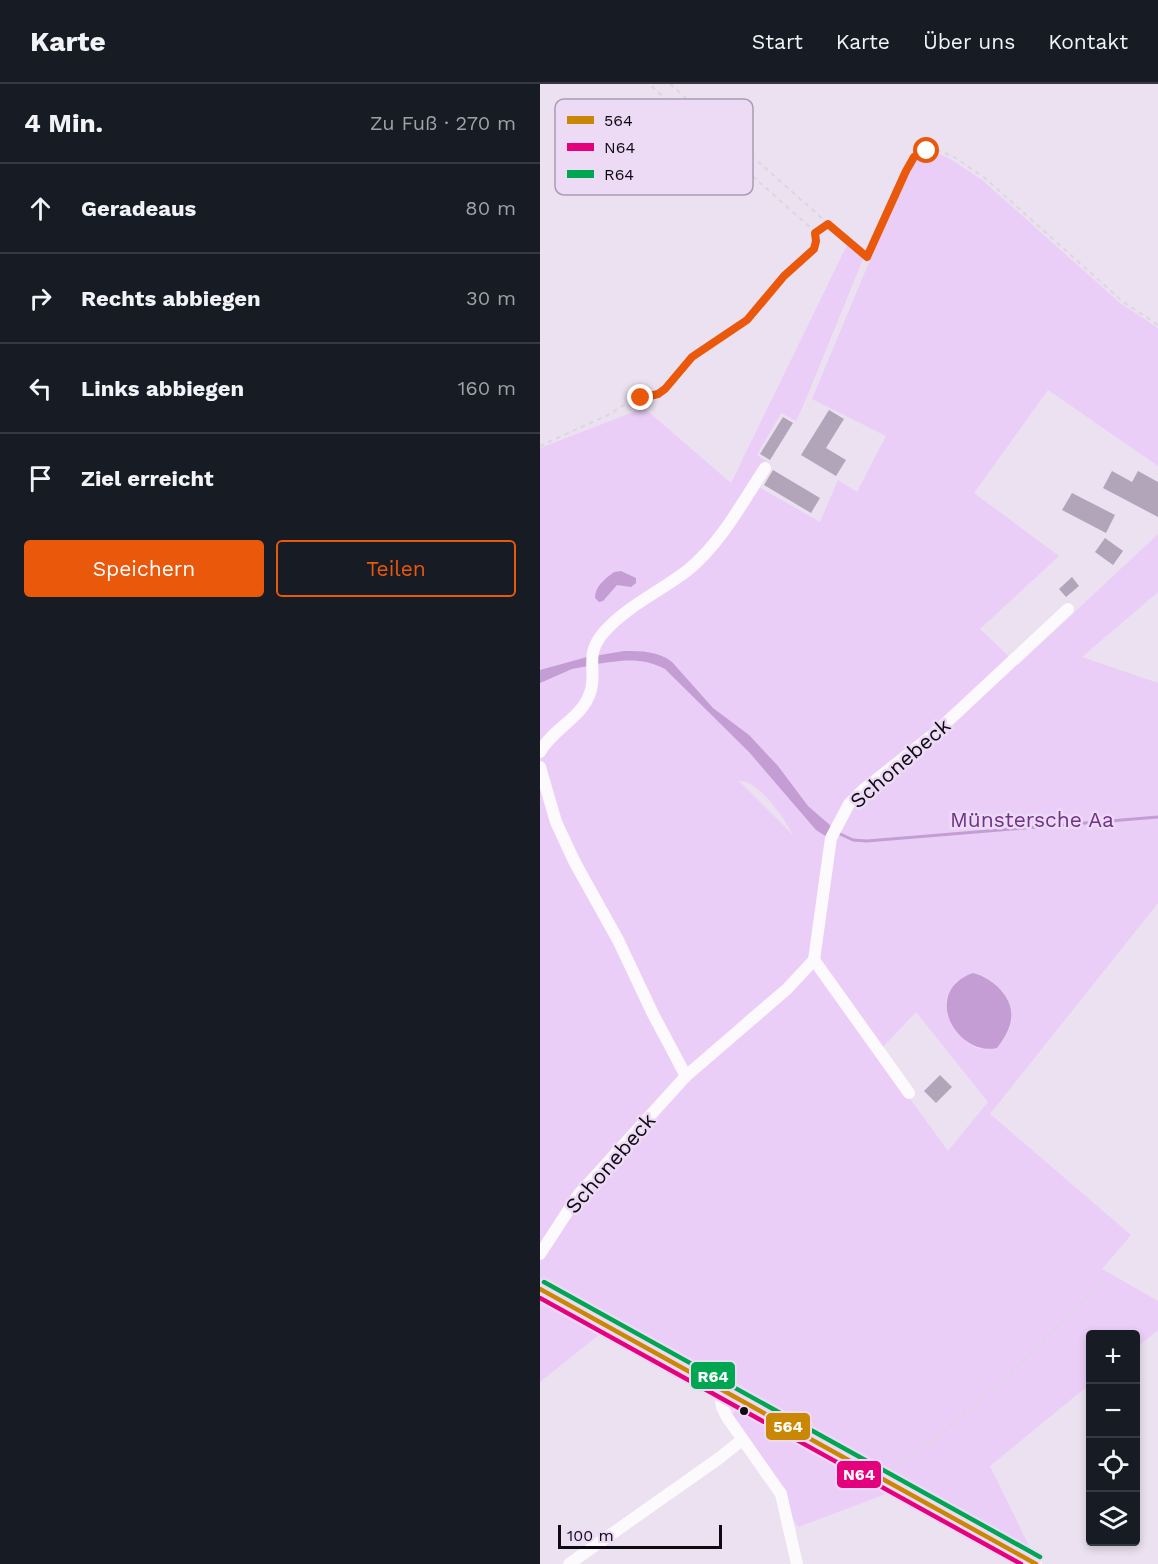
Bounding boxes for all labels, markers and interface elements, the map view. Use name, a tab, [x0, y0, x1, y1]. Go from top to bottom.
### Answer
text: Karte	[30, 25, 106, 58]
text: Start	[752, 29, 803, 54]
text: Karte	[836, 29, 890, 54]
text: Über uns	[923, 29, 1015, 54]
text: Kontakt	[1048, 29, 1128, 54]
legend	[555, 99, 753, 195]
text: 4 Min.	[24, 108, 103, 138]
text: Zu Fuß · 270 m	[370, 111, 516, 135]
text: 564	[604, 111, 633, 130]
route start	[913, 137, 939, 163]
text: N64	[604, 138, 635, 157]
text: R64	[604, 165, 634, 184]
icon: ahead	[24, 192, 57, 225]
text: Geradeaus	[81, 196, 196, 221]
text: 80 m	[465, 196, 516, 220]
icon: right	[24, 282, 57, 315]
text: Rechts abbiegen	[81, 286, 261, 311]
text: 30 m	[466, 286, 516, 310]
icon: left	[24, 372, 57, 405]
text: Links abbiegen	[81, 376, 244, 401]
text: 160 m	[458, 376, 516, 400]
route end	[627, 384, 653, 410]
icon: arrive	[24, 462, 57, 495]
text: Ziel erreicht	[81, 466, 214, 491]
button: Speichern	[24, 540, 264, 597]
button: Teilen	[276, 540, 516, 597]
street label: Schonebeck	[845, 713, 955, 813]
park label: Münstersche Aa	[950, 807, 1114, 832]
street label: Schonebeck	[560, 1108, 660, 1218]
map controls	[1086, 1330, 1140, 1546]
button: +	[1086, 1330, 1140, 1384]
line badge: R64	[690, 1361, 736, 1390]
text: R64	[697, 1367, 729, 1386]
button: −	[1086, 1384, 1140, 1438]
unlabelled marker	[738, 1405, 750, 1417]
line badge: 564	[765, 1412, 811, 1441]
text: 564	[773, 1417, 803, 1436]
button: locate	[1086, 1438, 1140, 1492]
line badge: N64	[836, 1460, 882, 1489]
text: N64	[843, 1465, 875, 1484]
button: layers	[1086, 1492, 1140, 1546]
scale bar	[558, 1522, 722, 1550]
text: 100 m	[567, 1526, 614, 1545]

